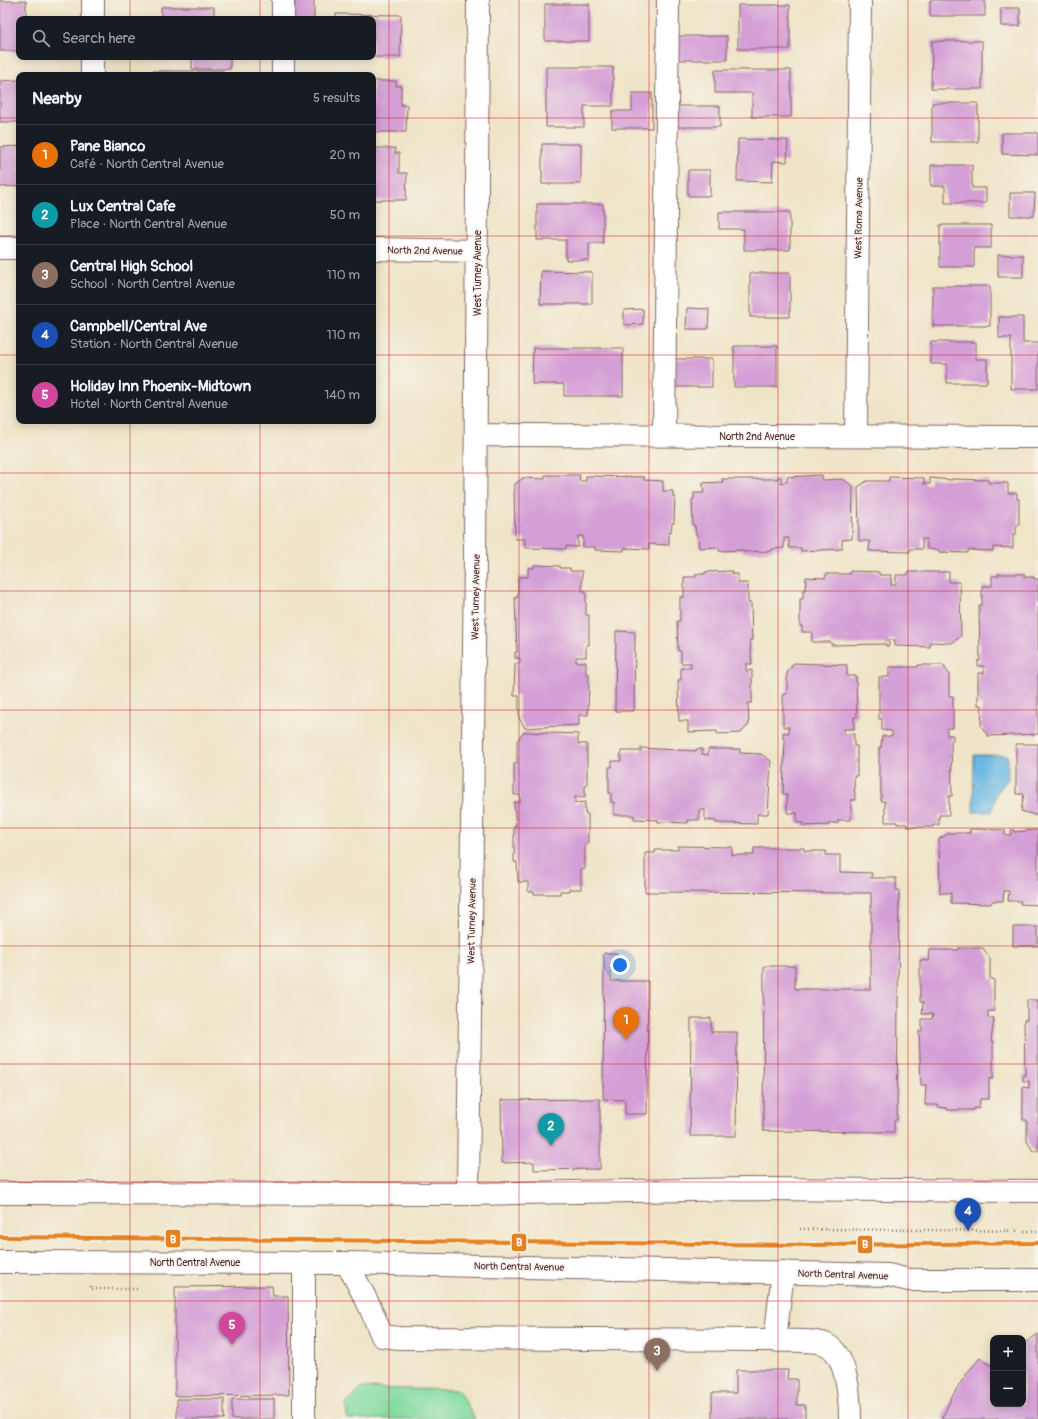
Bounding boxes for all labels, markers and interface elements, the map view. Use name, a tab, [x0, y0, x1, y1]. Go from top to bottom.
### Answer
search box	[16, 16, 376, 60]
icon: search	[30, 27, 52, 49]
text: Search here	[62, 29, 135, 48]
text: Nearby	[32, 88, 81, 109]
text: 5 results	[313, 90, 360, 106]
text: Pane Bianco	[70, 137, 145, 156]
text: 1	[42, 147, 48, 163]
text: 20 m	[329, 147, 360, 163]
text: Café · North Central Avenue	[70, 156, 224, 172]
street label: West Roma Avenue	[852, 177, 866, 259]
text: Lux Central Cafe	[70, 197, 175, 216]
text: 2	[41, 207, 49, 223]
text: 50 m	[330, 207, 360, 223]
text: Place · North Central Avenue	[70, 216, 227, 232]
street label: West Turney Avenue	[472, 230, 484, 316]
street label: North 2nd Avenue	[387, 244, 463, 258]
text: Central High School	[70, 257, 193, 276]
text: 3	[41, 267, 49, 283]
text: 110 m	[327, 267, 360, 283]
text: School · North Central Avenue	[70, 276, 235, 292]
text: Campbell/Central Ave	[70, 317, 207, 336]
text: 4	[41, 327, 49, 343]
text: 110 m	[327, 327, 360, 343]
text: Station · North Central Avenue	[70, 336, 238, 352]
text: Holiday Inn Phoenix-Midtown	[70, 377, 251, 396]
text: 5	[41, 387, 49, 403]
text: 140 m	[324, 387, 360, 403]
text: Hotel · North Central Avenue	[70, 396, 228, 412]
street label: North 2nd Avenue	[719, 431, 795, 443]
street label: West Turney Avenue	[469, 554, 483, 640]
street label: West Turney Avenue	[465, 878, 479, 964]
your location	[610, 955, 630, 975]
pin: 1	[613, 1007, 639, 1040]
pin: 2	[538, 1113, 564, 1146]
pin: 4	[955, 1198, 981, 1231]
line badge: B	[165, 1229, 181, 1248]
text: B	[170, 1233, 176, 1246]
line badge: B	[511, 1233, 527, 1252]
line badge: B	[857, 1235, 873, 1254]
text: B	[516, 1236, 522, 1249]
text: B	[862, 1238, 868, 1251]
street label: North Central Avenue	[150, 1257, 240, 1269]
street label: North Central Avenue	[474, 1260, 564, 1274]
street label: North Central Avenue	[797, 1267, 889, 1283]
pin: 5	[219, 1312, 245, 1345]
map controls	[990, 1335, 1026, 1407]
button: +	[990, 1335, 1026, 1371]
pin: 3	[644, 1338, 670, 1371]
button: −	[990, 1371, 1026, 1407]

